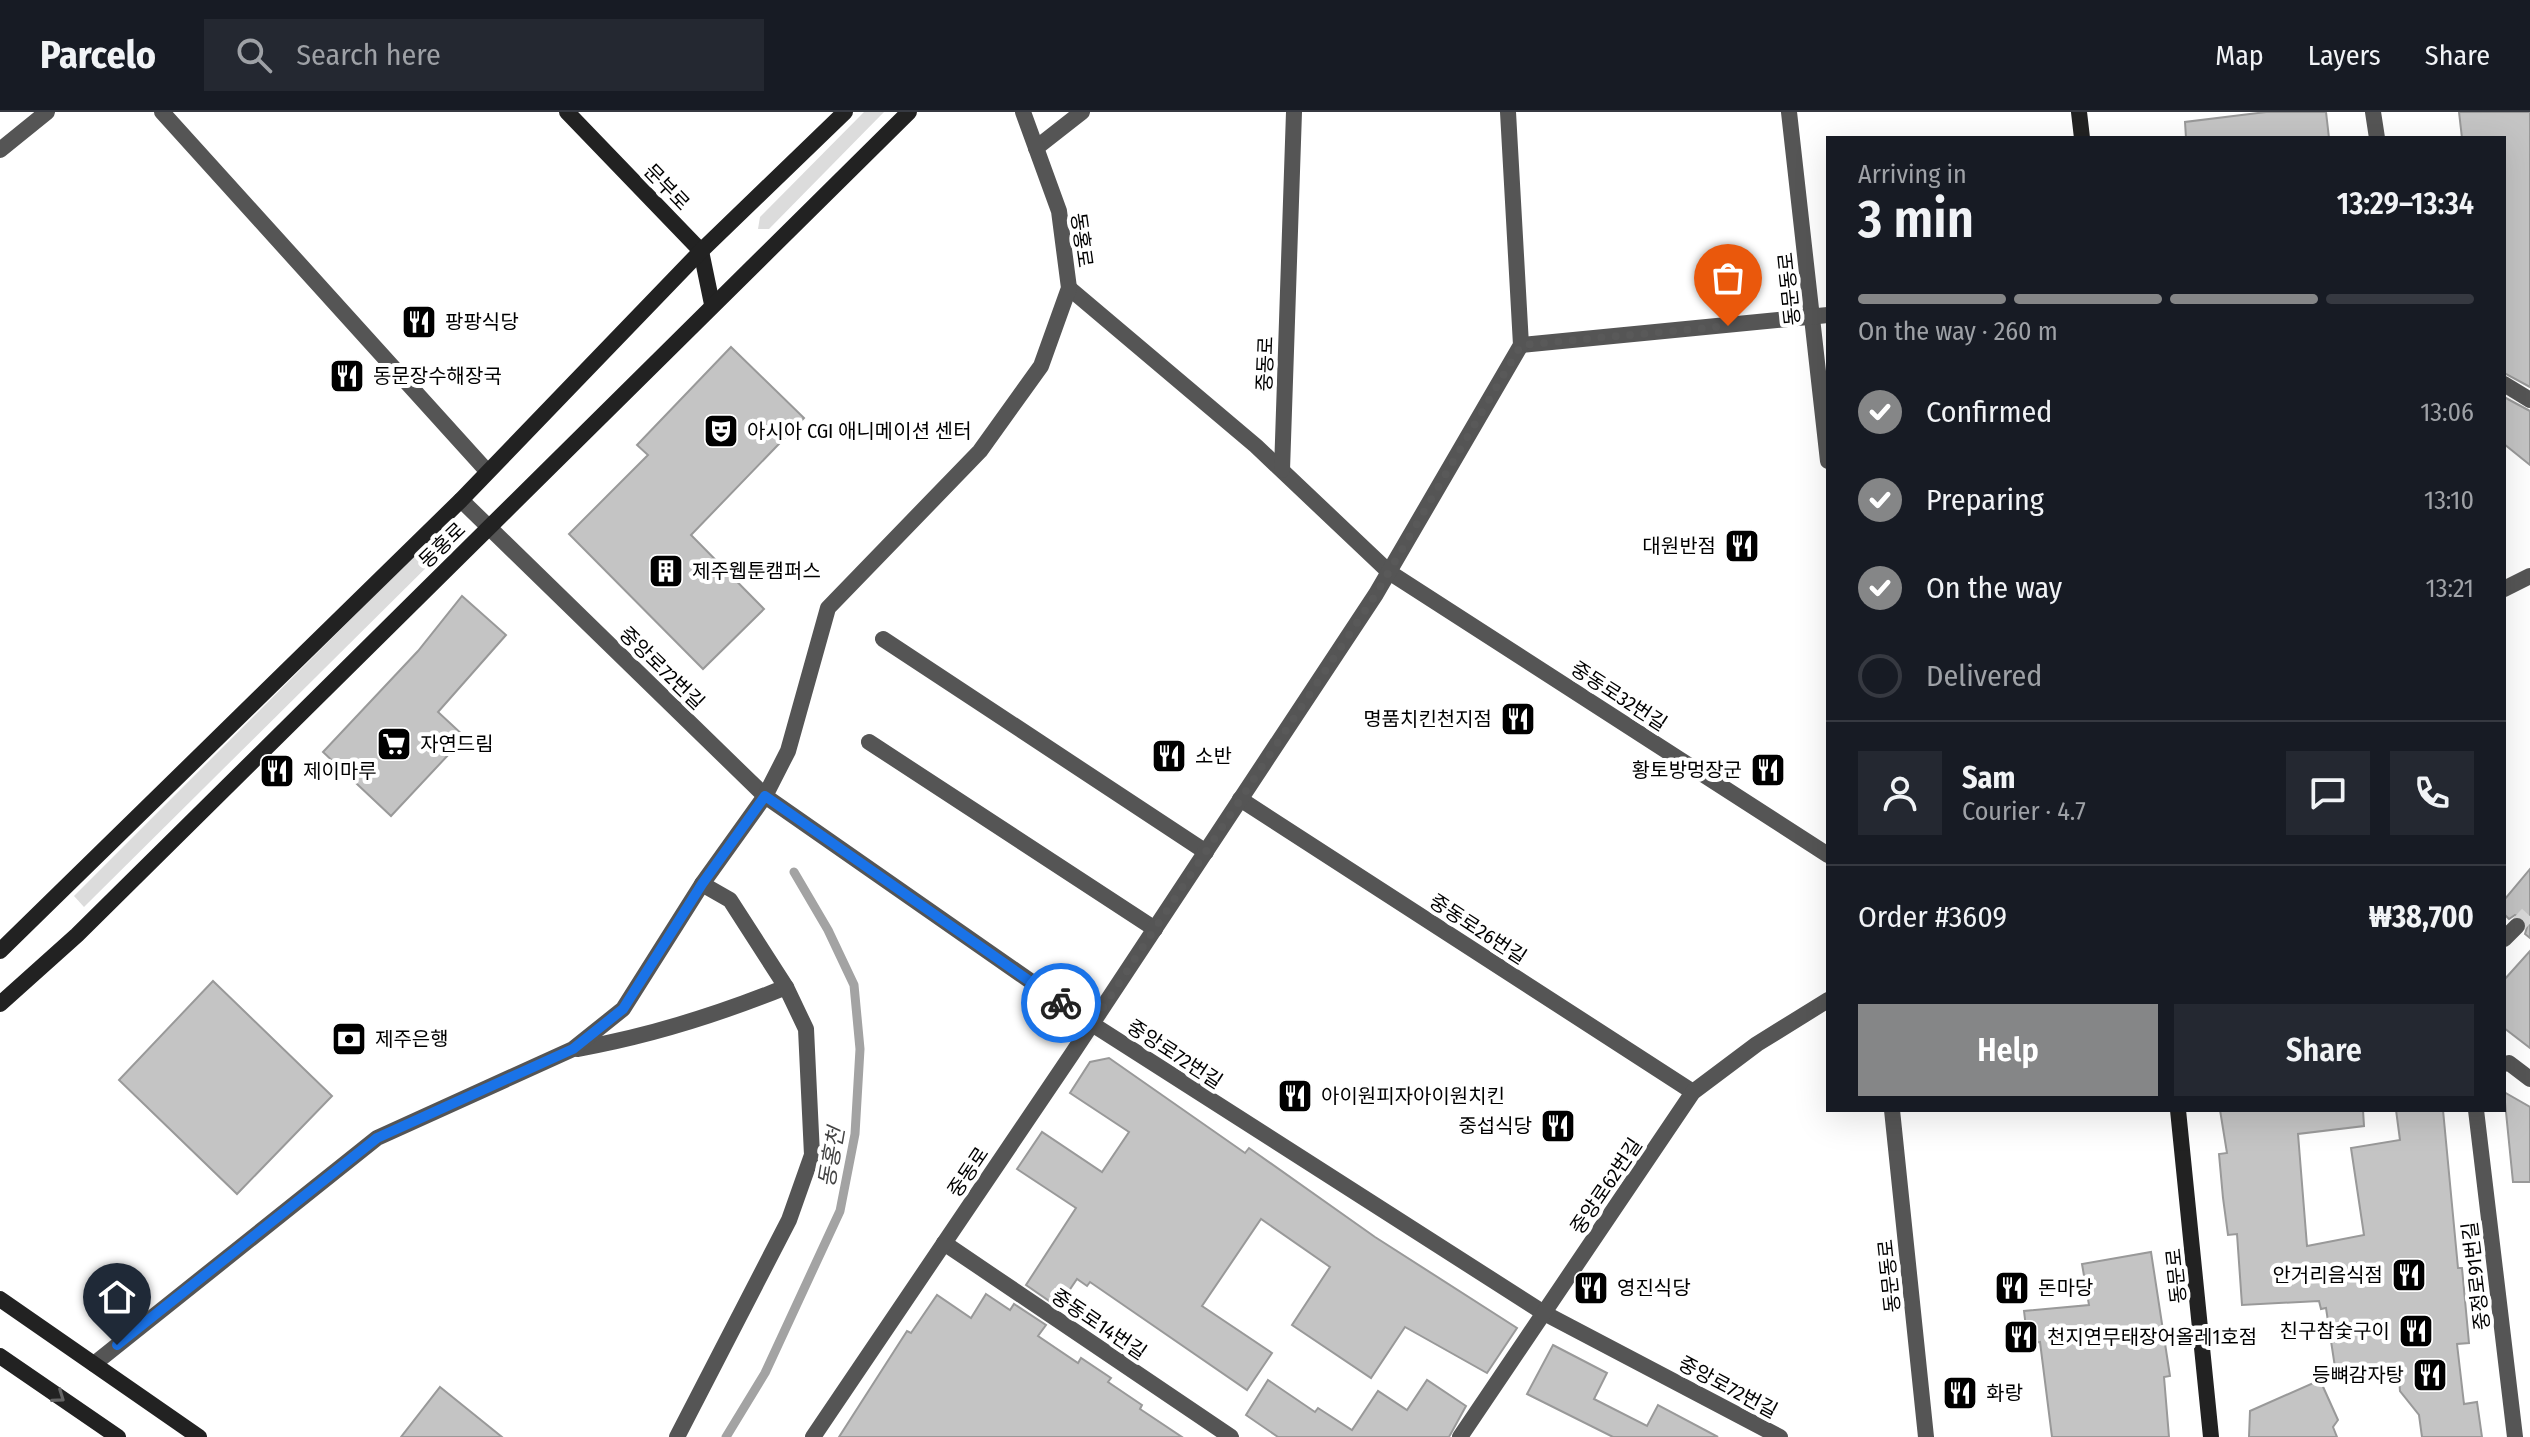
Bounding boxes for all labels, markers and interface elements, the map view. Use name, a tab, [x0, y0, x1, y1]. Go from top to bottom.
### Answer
search box	[204, 19, 764, 91]
text: Parcelo	[40, 32, 156, 78]
icon: search	[232, 33, 276, 77]
text: Search here	[296, 37, 441, 73]
text: Map	[2215, 39, 2264, 72]
text: Layers	[2308, 39, 2381, 72]
text: Share	[2425, 39, 2490, 72]
street label: 문부로	[639, 159, 695, 215]
text: Arriving in	[1858, 159, 1967, 190]
text: 13:29–13:34	[2337, 186, 2474, 222]
text: 3 min	[1858, 188, 1974, 251]
street label: 동홍로	[1066, 211, 1098, 269]
pin	[1694, 244, 1762, 326]
street label: 동문동로	[1773, 251, 1805, 327]
icon: bag	[1706, 256, 1750, 300]
restaurant icon: 팡팡식당	[400, 303, 438, 341]
place label: 팡팡식당	[445, 310, 519, 334]
text: On the way · 260 m	[1858, 316, 2058, 347]
street label: 중동로	[1252, 336, 1278, 392]
restaurant icon: 동문장수해장국	[328, 357, 366, 395]
place label: 동문장수해장국	[373, 364, 502, 388]
icon: check	[1858, 390, 1902, 434]
text: Confirmed	[1926, 394, 2052, 430]
text: 13:06	[2420, 397, 2474, 428]
theatre icon: 아시아 CGI 애니메이션 센터	[702, 412, 740, 450]
place label: 아시아 CGI 애니메이션 센터	[747, 419, 972, 443]
icon: check	[1858, 478, 1902, 522]
text: Preparing	[1926, 482, 2044, 518]
text: 13:10	[2424, 485, 2474, 516]
street label: 동홍로	[414, 517, 470, 573]
restaurant icon: 대원반점	[1723, 527, 1761, 565]
place label: 대원반점	[1642, 534, 1716, 558]
building icon: 제주웹툰캠퍼스	[647, 552, 685, 590]
place label: 제주웹툰캠퍼스	[692, 559, 821, 583]
icon: check	[1858, 566, 1902, 610]
text: On the way	[1926, 570, 2062, 606]
text: 13:21	[2426, 573, 2474, 604]
street label: 중앙로72번길	[615, 622, 709, 714]
street label: 중동로32번길	[1566, 656, 1672, 736]
text: Delivered	[1926, 658, 2042, 694]
restaurant icon: 명품치킨천지점	[1499, 700, 1537, 738]
place label: 명품치킨천지점	[1363, 707, 1492, 731]
supermarket icon: 자연드림	[375, 725, 413, 763]
place label: 자연드림	[420, 732, 494, 756]
restaurant icon: 소반	[1150, 737, 1188, 775]
place label: 소반	[1195, 744, 1232, 768]
restaurant icon: 황토방멍장군	[1749, 751, 1787, 789]
button: person	[1858, 751, 1942, 835]
button: chat	[2286, 751, 2370, 835]
button: phone	[2390, 751, 2474, 835]
restaurant icon: 제이마루	[258, 752, 296, 790]
place label: 황토방멍장군	[1632, 758, 1742, 782]
place label: 제이마루	[303, 759, 377, 783]
text: Sam	[1962, 760, 2015, 796]
text: Courier · 4.7	[1962, 796, 2086, 827]
street label: 중동로26번길	[1425, 889, 1531, 969]
text: Order #3609	[1858, 899, 2007, 935]
text: ₩38,700	[2369, 899, 2474, 935]
courier	[1021, 963, 1101, 1043]
icon: bike	[1039, 981, 1083, 1025]
button: Help	[1858, 1004, 2158, 1096]
button: Share	[2174, 1004, 2474, 1096]
street label: 중앙로72번길	[1123, 1014, 1227, 1094]
bank icon: 제주은행	[330, 1020, 368, 1058]
place label: 제주은행	[375, 1027, 449, 1051]
restaurant icon: 아이원피자아이원치킨	[1276, 1077, 1314, 1115]
place label: 아이원피자아이원치킨	[1321, 1084, 1505, 1108]
restaurant icon: 중섭식당	[1539, 1107, 1577, 1145]
place label: 중섭식당	[1458, 1114, 1532, 1138]
water label: 동홍천	[813, 1122, 851, 1189]
street label: 중앙로62번길	[1565, 1133, 1647, 1239]
street label: 중동로	[943, 1142, 993, 1202]
street label: 중정로91번길	[2457, 1220, 2495, 1332]
street label: 동문동로	[1873, 1238, 1905, 1314]
street label: 동문로	[2161, 1247, 2191, 1305]
restaurant icon: 안거리음식점	[2390, 1256, 2428, 1294]
pin	[83, 1263, 151, 1345]
place label: 안거리음식점	[2273, 1263, 2383, 1287]
restaurant icon: 영진식당	[1572, 1269, 1610, 1307]
restaurant icon: 돈마당	[1993, 1269, 2031, 1307]
icon: home	[95, 1275, 139, 1319]
place label: 영진식당	[1617, 1276, 1691, 1300]
place label: 돈마당	[2038, 1276, 2093, 1300]
street label: 중동로14번길	[1047, 1283, 1151, 1365]
restaurant icon: 친구참숯구이	[2397, 1312, 2435, 1350]
restaurant icon: 천지연무태장어올레1호점	[2002, 1318, 2040, 1356]
place label: 친구참숯구이	[2280, 1319, 2390, 1343]
place label: 천지연무태장어올레1호점	[2047, 1325, 2257, 1349]
street label: 중앙로72번길	[1674, 1351, 1782, 1423]
restaurant icon: 등뼈감자탕	[2411, 1356, 2449, 1394]
place label: 등뼈감자탕	[2312, 1363, 2404, 1387]
restaurant icon: 화랑	[1941, 1374, 1979, 1412]
place label: 화랑	[1986, 1381, 2023, 1405]
one-way arrow	[50, 1387, 64, 1402]

